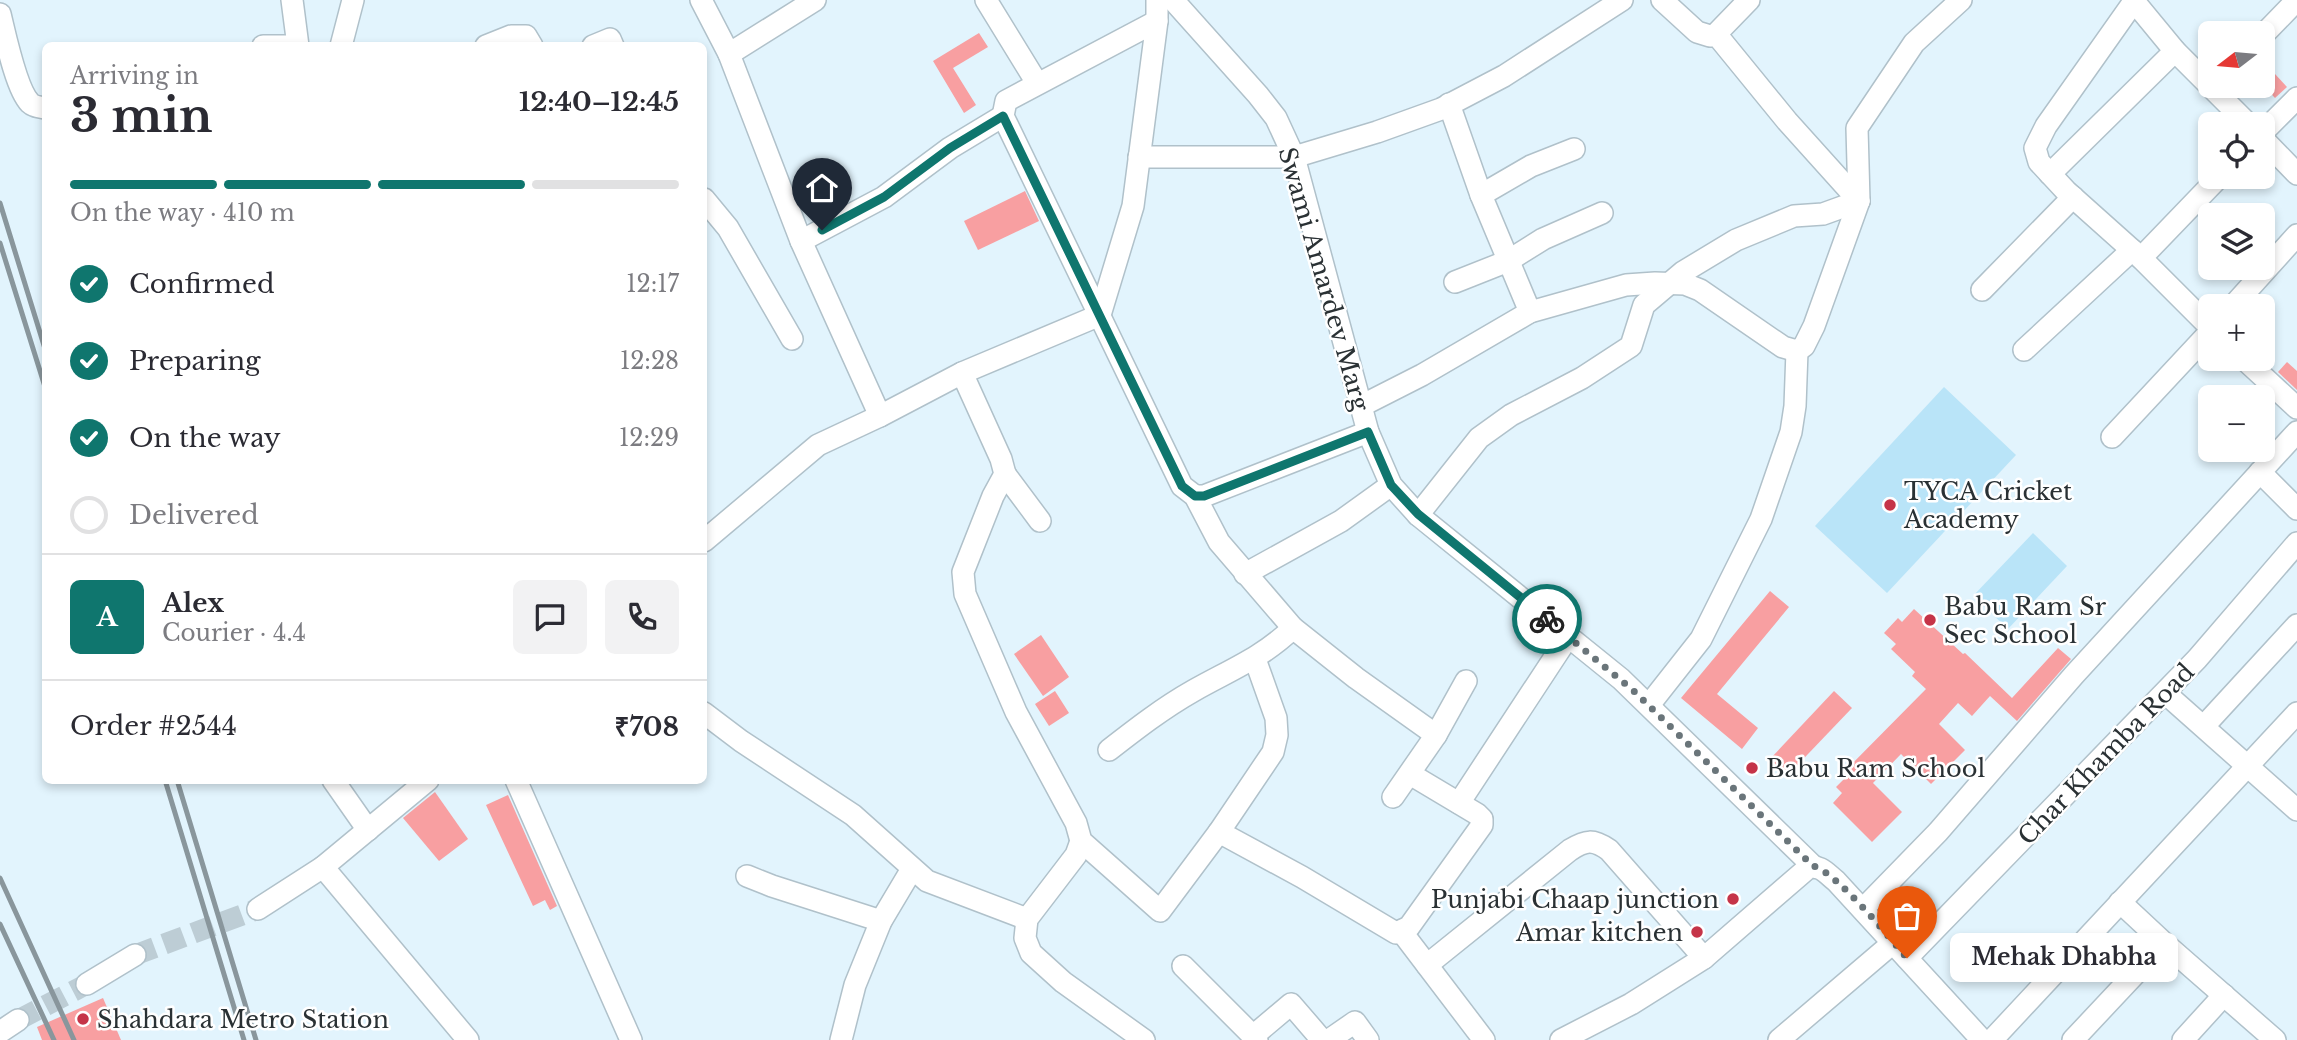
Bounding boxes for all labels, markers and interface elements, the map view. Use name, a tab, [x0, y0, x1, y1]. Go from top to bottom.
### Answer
north arrow	[2198, 21, 2275, 98]
map controls	[2198, 21, 2275, 462]
text: Arriving in	[70, 62, 199, 90]
text: 12:40–12:45	[519, 86, 679, 118]
text: 3 min	[70, 87, 212, 144]
button: locate	[2198, 112, 2275, 189]
street label: Swami Amardev Marg	[1272, 144, 1376, 415]
pin	[792, 158, 852, 230]
icon: home	[803, 169, 841, 207]
text: On the way · 410 m	[70, 199, 295, 227]
button: layers	[2198, 203, 2275, 280]
icon: check	[70, 265, 108, 303]
text: Confirmed	[129, 268, 274, 300]
text: 12:17	[626, 270, 679, 298]
button: +	[2198, 294, 2275, 371]
icon: check	[70, 342, 108, 380]
text: Preparing	[129, 345, 261, 377]
text: 12:28	[620, 347, 679, 375]
button: −	[2198, 385, 2275, 462]
icon: check	[70, 419, 108, 457]
text: On the way	[129, 422, 281, 454]
text: 12:29	[619, 424, 679, 452]
place label: TYCA Cricket Academy	[1903, 477, 2072, 534]
marker: TYCA Cricket Academy	[1882, 497, 1898, 513]
text: Delivered	[129, 499, 259, 531]
button: chat	[513, 580, 587, 654]
button: phone	[605, 580, 679, 654]
courier	[1512, 584, 1582, 654]
text: Alex	[162, 587, 224, 619]
place label: Babu Ram Sr Sec School	[1944, 592, 2107, 649]
icon: bike	[1528, 600, 1566, 638]
text: A	[96, 601, 118, 633]
marker: Babu Ram Sr Sec School	[1922, 612, 1938, 628]
text: Courier · 4.4	[162, 619, 306, 647]
street label: Char Khamba Road	[2012, 657, 2200, 851]
text: Order #2544	[70, 710, 237, 742]
text: ₹708	[615, 711, 679, 743]
place label: Babu Ram School	[1766, 754, 1985, 783]
marker: Babu Ram School	[1744, 760, 1760, 776]
place label: Punjabi Chaap junction	[1431, 885, 1719, 914]
pin	[1877, 886, 1937, 958]
marker: Punjabi Chaap junction	[1725, 891, 1741, 907]
icon: bag	[1888, 897, 1926, 935]
place label: Amar kitchen	[1515, 918, 1683, 947]
marker: Amar kitchen	[1689, 924, 1705, 940]
callout: Mehak Dhabha	[1949, 934, 2176, 982]
text: Mehak Dhabha	[1971, 943, 2157, 971]
place label: Shahdara Metro Station	[97, 1005, 389, 1034]
marker: Shahdara Metro Station	[75, 1011, 91, 1027]

